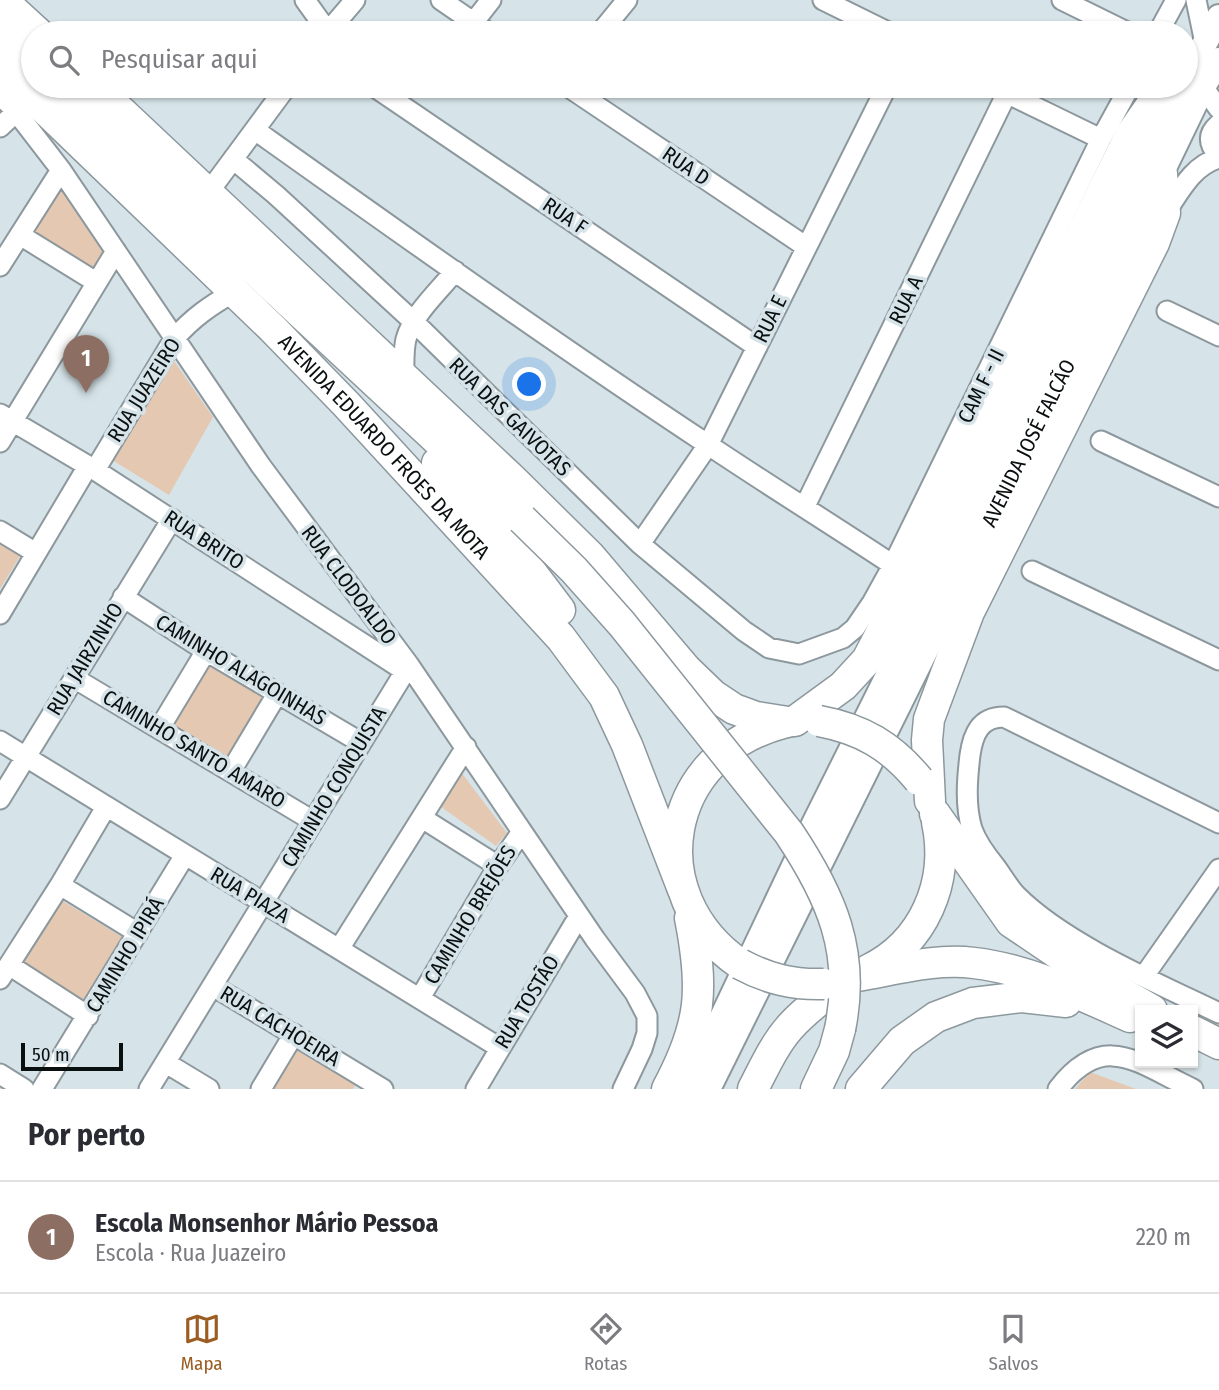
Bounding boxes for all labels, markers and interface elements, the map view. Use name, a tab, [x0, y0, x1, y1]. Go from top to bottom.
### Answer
search box	[21, 21, 1198, 98]
icon: search	[45, 41, 83, 79]
text: Pesquisar aqui	[101, 44, 258, 75]
street label: RUA D	[657, 141, 715, 191]
street label: RUA F	[538, 192, 592, 240]
street label: RUA A	[883, 272, 929, 328]
street label: RUA E	[748, 291, 793, 347]
street label: AVENIDA EDUARDO FROES DA MOTA	[273, 329, 495, 565]
street label: RUA JUAZEIRO	[102, 333, 186, 447]
pin: 1	[63, 335, 109, 393]
street label: CAM F - II	[952, 345, 1010, 427]
street label: RUA DAS GAIVOTAS	[444, 352, 576, 482]
street label: AVENIDA JOSÉ FALCÃO	[976, 355, 1081, 531]
your location	[512, 367, 546, 401]
street label: RUA BRITO	[159, 505, 249, 575]
street label: RUA CLODOALDO	[296, 520, 402, 650]
street label: RUA JAIRZINHO	[41, 598, 129, 720]
street label: CAMINHO ALAGOINHAS	[151, 609, 331, 731]
street label: CAMINHO SANTO AMARO	[98, 684, 290, 814]
street label: CAMINHO CONQUISTA	[276, 702, 392, 872]
street label: CAMINHO BREJÕES	[418, 841, 522, 989]
street label: RUA PIAZA	[206, 861, 294, 929]
street label: CAMINHO IPIRÁ	[80, 892, 170, 1018]
street label: RUA TOSTÃO	[489, 951, 565, 1053]
street label: RUA CACHOEIRA	[215, 980, 345, 1072]
map controls	[1135, 1005, 1198, 1068]
button: layers	[1135, 1005, 1198, 1068]
scale bar	[21, 1040, 122, 1072]
text: 50 m	[32, 1043, 70, 1066]
text: Por perto	[28, 1117, 145, 1153]
text: Escola Monsenhor Mário Pessoa	[95, 1208, 438, 1239]
text: 1	[46, 1223, 56, 1251]
text: 220 m	[1136, 1223, 1191, 1251]
text: Escola · Rua Juazeiro	[95, 1239, 286, 1267]
tab: Mapa	[181, 1310, 223, 1375]
tab: Rotas	[584, 1310, 627, 1375]
tab: Salvos	[989, 1310, 1038, 1375]

